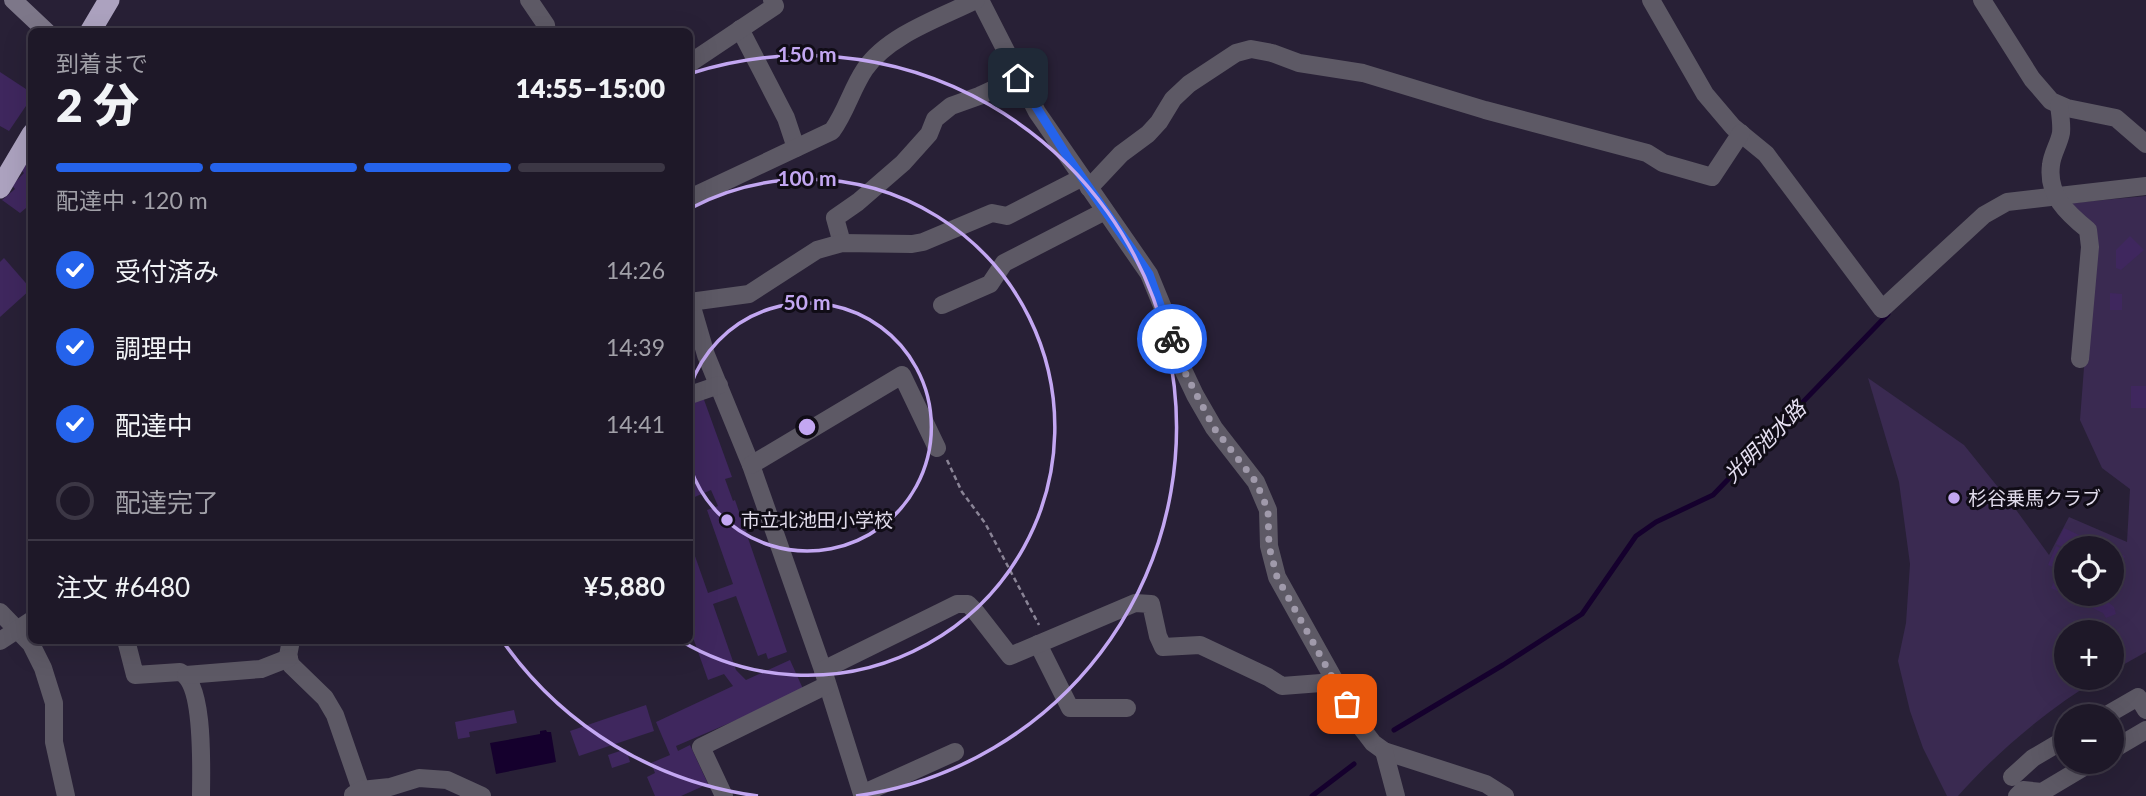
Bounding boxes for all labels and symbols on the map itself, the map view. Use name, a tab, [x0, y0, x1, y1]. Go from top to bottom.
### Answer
text: 150 m	[777, 41, 837, 66]
pin	[988, 48, 1048, 108]
text: 100 m	[777, 165, 837, 190]
text: 50 m	[783, 289, 831, 314]
courier	[1137, 304, 1207, 374]
water label: 光明池水路	[1718, 394, 1811, 487]
centre of rings	[795, 415, 819, 439]
place label: 杉谷乗馬クラブ	[1968, 486, 2101, 509]
marker: 杉谷乗馬クラブ	[1946, 490, 1962, 506]
place label: 市立北池田小学校	[741, 508, 893, 531]
marker: 市立北池田小学校	[719, 512, 735, 528]
pin	[1317, 674, 1377, 734]

